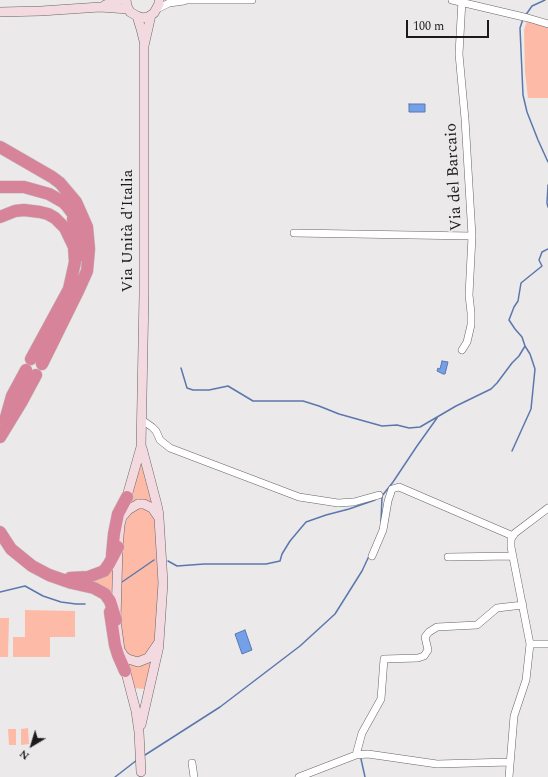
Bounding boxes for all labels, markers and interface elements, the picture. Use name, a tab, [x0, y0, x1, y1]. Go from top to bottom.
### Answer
scale bar	[408, 12, 491, 38]
text: 100 m	[413, 17, 444, 36]
street label: Via del Barcaio	[443, 123, 467, 231]
street label: Via Unità d'Italia	[119, 169, 139, 293]
north arrow	[12, 725, 52, 765]
text: N	[16, 745, 33, 764]

